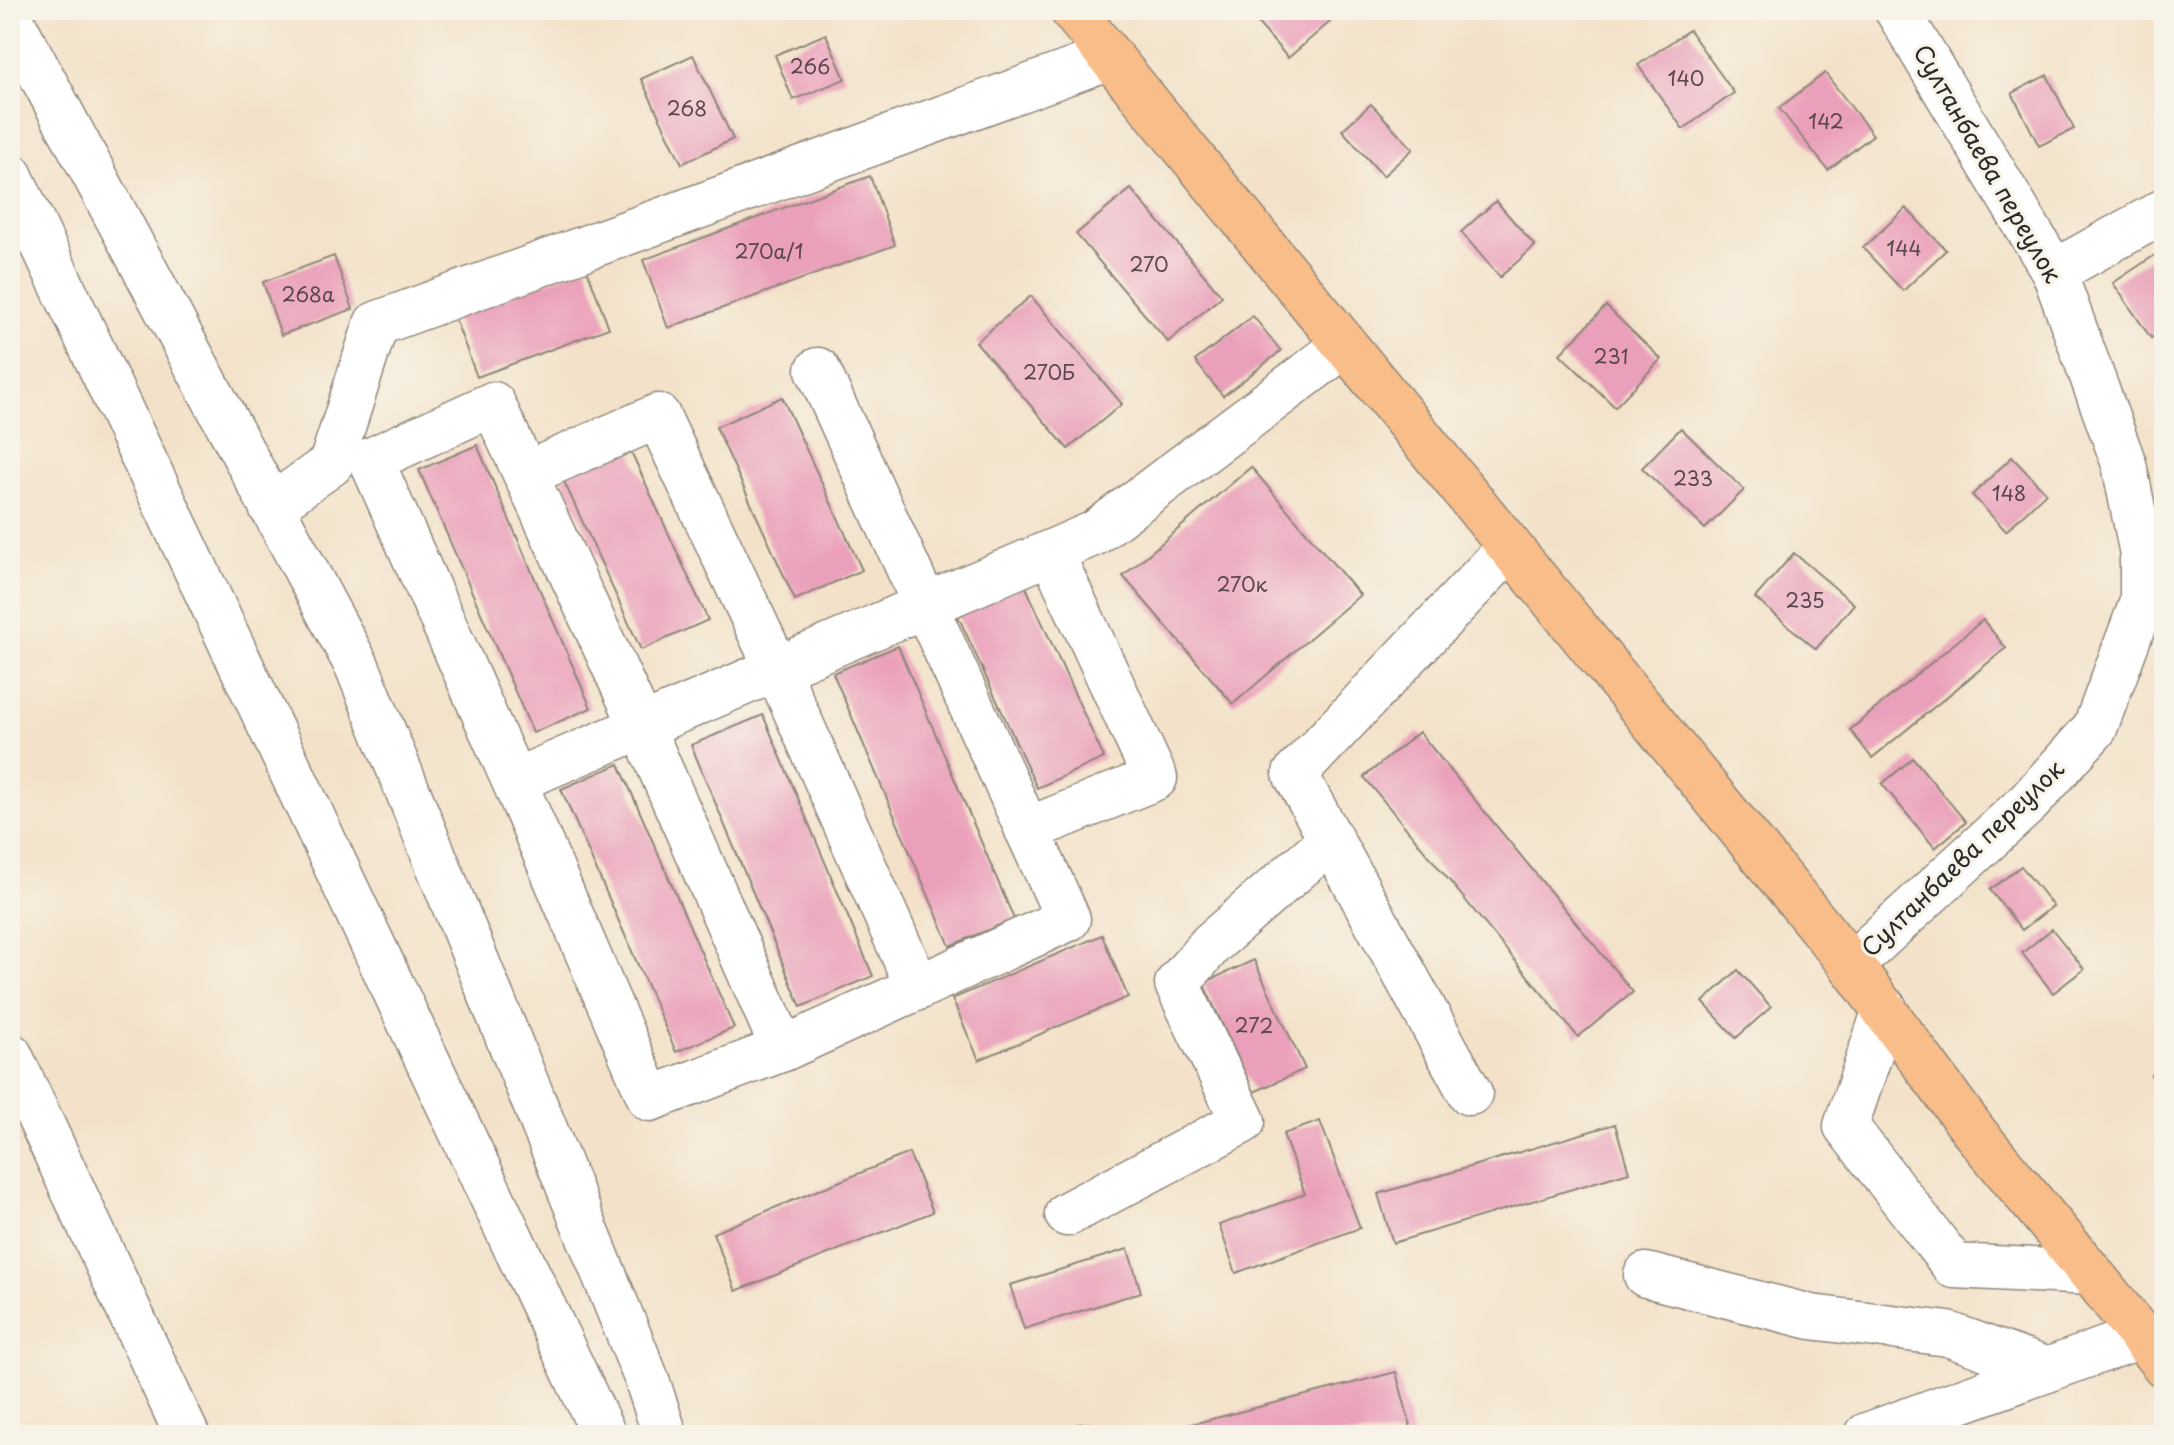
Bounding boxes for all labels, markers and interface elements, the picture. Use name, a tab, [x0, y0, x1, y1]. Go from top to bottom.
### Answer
street label: Султанбаева переулок	[1906, 37, 2072, 290]
house number: 266	[790, 51, 830, 81]
house number: 140	[1668, 63, 1704, 93]
house number: 268	[667, 93, 707, 123]
house number: 142	[1808, 106, 1844, 136]
house number: 144	[1886, 233, 1922, 263]
house number: 270а/1	[734, 236, 804, 266]
house number: 270	[1129, 249, 1169, 279]
house number: 268а	[282, 279, 335, 309]
house number: 231	[1594, 341, 1628, 371]
house number: 270Б	[1023, 357, 1075, 387]
house number: 233	[1673, 463, 1713, 493]
house number: 148	[1992, 478, 2026, 508]
house number: 270к	[1217, 569, 1268, 599]
house number: 235	[1785, 585, 1825, 615]
street label: Султанбаева переулок	[1852, 750, 2072, 964]
house number: 272	[1235, 1010, 1273, 1040]

